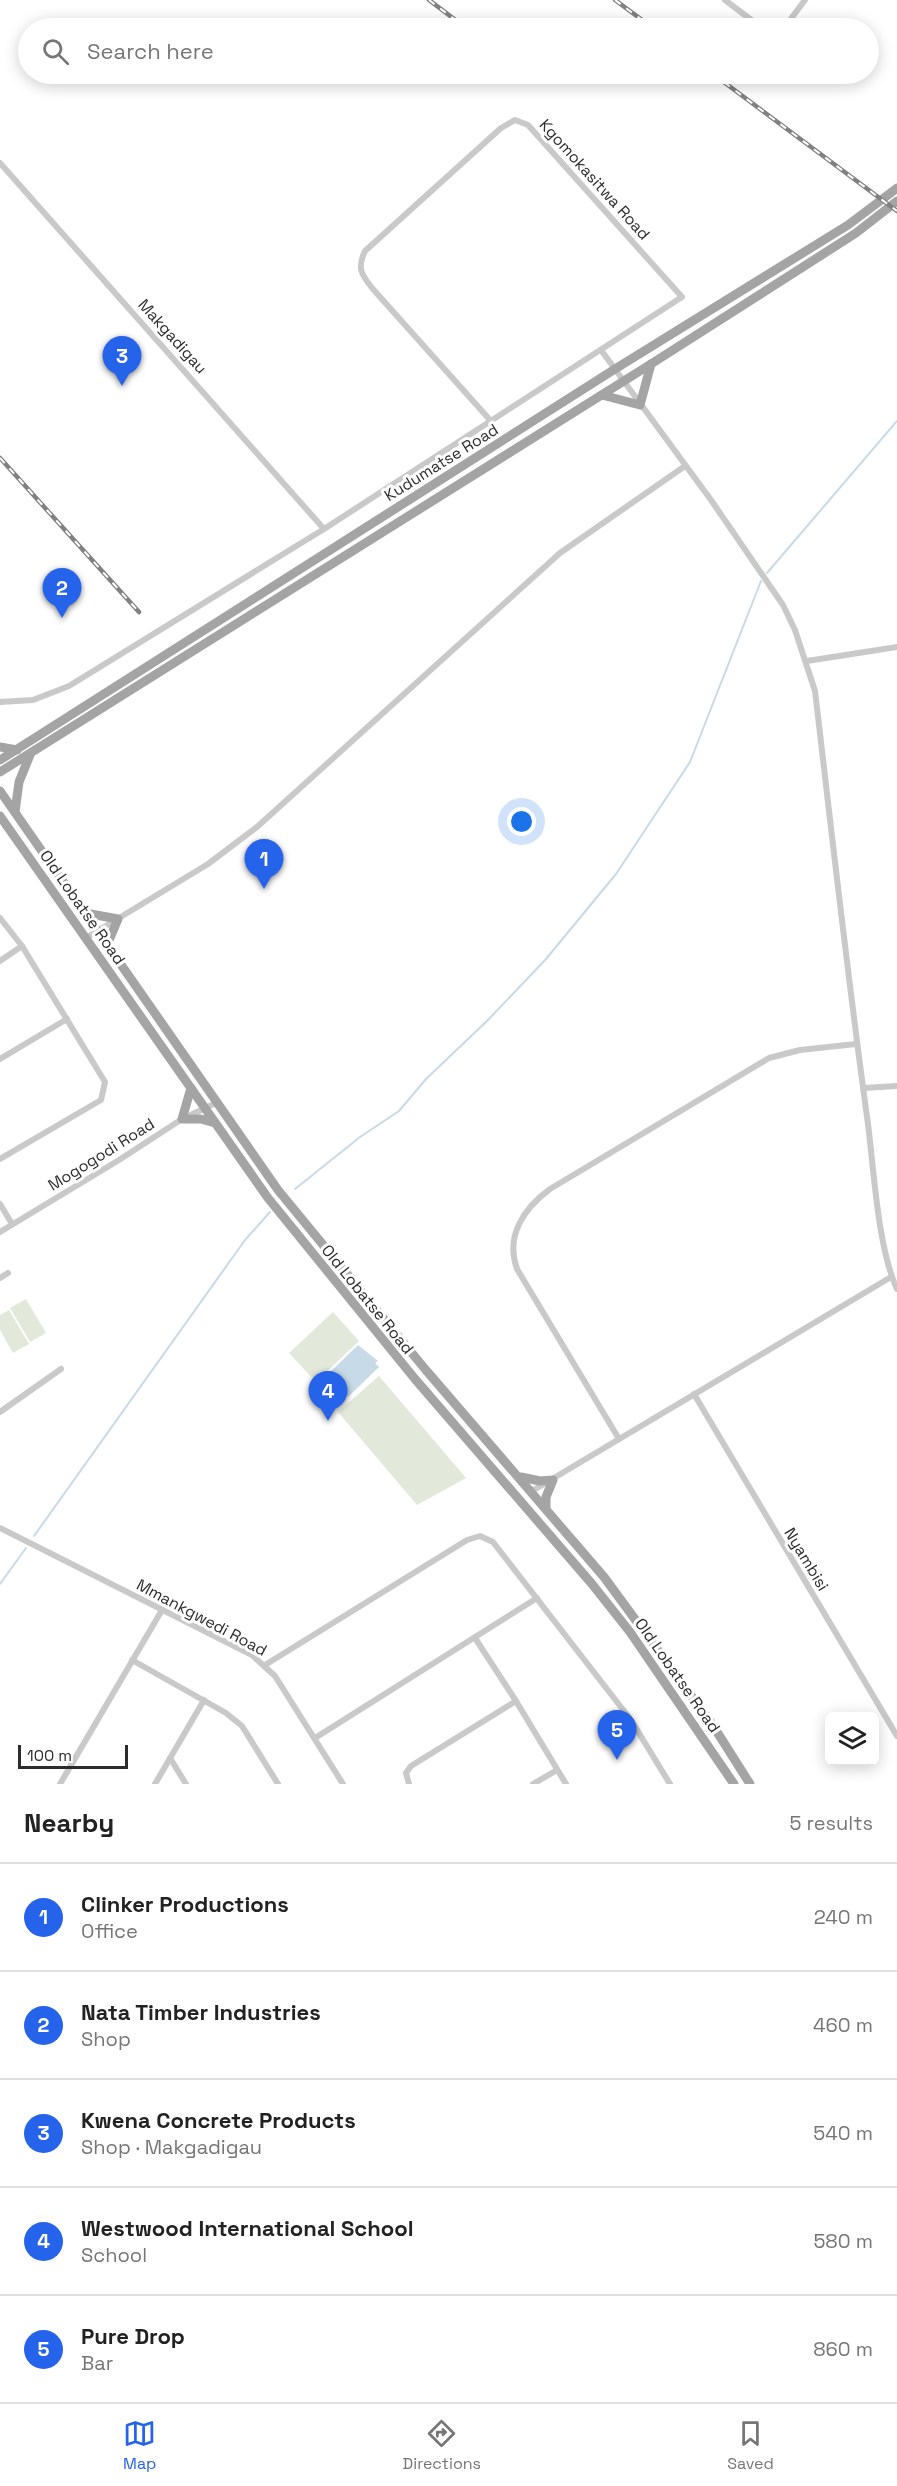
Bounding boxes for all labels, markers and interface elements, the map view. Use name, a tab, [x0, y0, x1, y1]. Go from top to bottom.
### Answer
search box	[18, 18, 879, 84]
icon: search	[39, 35, 72, 68]
text: Search here	[87, 37, 214, 65]
street label: Kgomokasitwa Road	[535, 114, 655, 244]
street label: Makgadigau	[133, 294, 212, 378]
pin: 3	[102, 336, 142, 386]
street label: Kudumatse Road	[380, 419, 502, 506]
pin: 2	[42, 568, 82, 618]
your location	[507, 807, 536, 836]
pin: 1	[244, 840, 284, 889]
street label: Old Lobatse Road	[35, 846, 130, 969]
street label: Mogogodi Road	[44, 1113, 158, 1196]
street label: Old Lobatse Road	[317, 1240, 418, 1358]
pin: 4	[308, 1372, 348, 1421]
street label: Nyambisi	[780, 1524, 834, 1595]
street label: Mmankgwedi Road	[133, 1574, 271, 1661]
street label: Old Lobatse Road	[630, 1614, 725, 1737]
pin: 5	[598, 1710, 636, 1760]
map controls	[825, 1712, 879, 1766]
button: layers	[825, 1712, 879, 1766]
scale bar	[18, 1742, 128, 1770]
text: 100 m	[27, 1745, 72, 1766]
text: Nearby	[24, 1806, 114, 1840]
text: 5 results	[789, 1810, 873, 1836]
text: Clinker Productions	[81, 1890, 289, 1918]
text: 1	[39, 1904, 48, 1930]
text: 240 m	[814, 1904, 873, 1930]
text: Office	[81, 1918, 138, 1944]
text: Nata Timber Industries	[81, 1998, 321, 2026]
text: 2	[38, 2012, 49, 2038]
text: 460 m	[813, 2012, 873, 2038]
text: Shop	[81, 2026, 131, 2052]
text: Kwena Concrete Products	[81, 2106, 356, 2134]
text: 3	[37, 2120, 50, 2146]
text: 540 m	[813, 2120, 873, 2146]
text: Shop · Makgadigau	[81, 2134, 262, 2160]
text: Westwood International School	[81, 2214, 414, 2242]
text: 4	[37, 2228, 50, 2254]
text: 580 m	[813, 2228, 873, 2254]
text: School	[81, 2242, 147, 2268]
text: Pure Drop	[81, 2322, 185, 2350]
text: 5	[38, 2336, 50, 2362]
text: 860 m	[813, 2336, 873, 2362]
text: Bar	[81, 2350, 113, 2376]
tab: Map	[123, 2417, 156, 2474]
tab: Directions	[403, 2417, 481, 2474]
tab: Saved	[727, 2417, 774, 2474]

